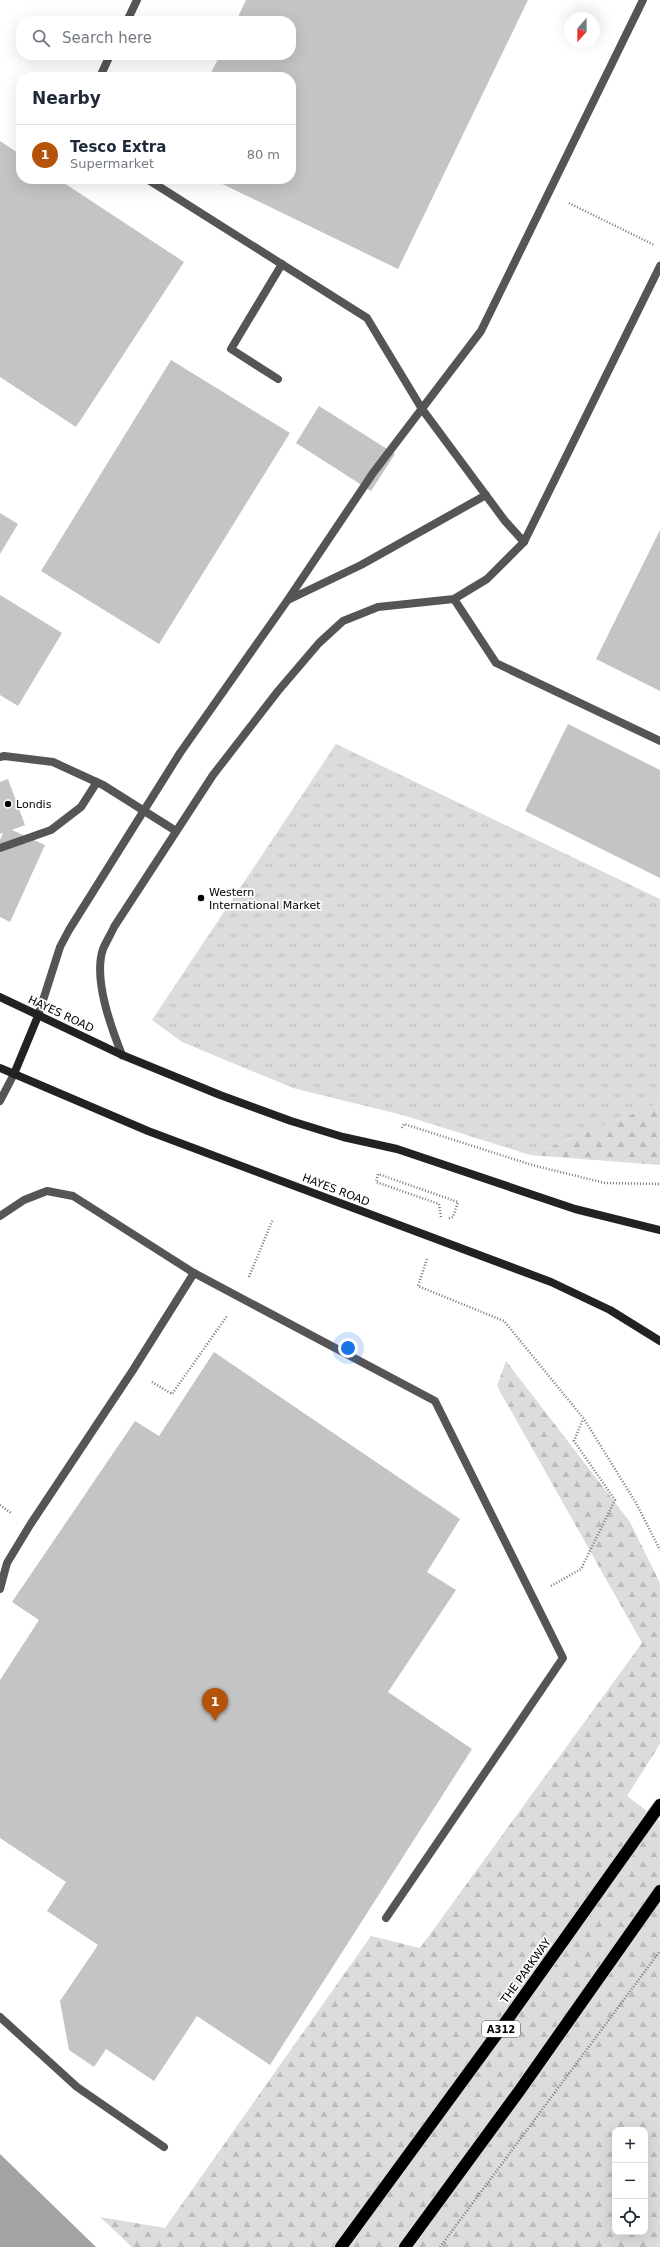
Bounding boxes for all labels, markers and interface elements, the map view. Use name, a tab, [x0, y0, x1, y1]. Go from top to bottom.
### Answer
north arrow	[564, 12, 600, 48]
search box	[16, 16, 296, 60]
icon: search	[30, 27, 52, 49]
text: Search here	[62, 29, 152, 47]
text: Nearby	[32, 88, 101, 108]
text: Tesco Extra	[70, 138, 166, 156]
text: 1	[40, 147, 50, 162]
text: 80 m	[247, 147, 280, 162]
text: Supermarket	[70, 156, 154, 171]
place label: Londis	[16, 798, 52, 811]
marker: Londis	[3, 799, 13, 809]
place label: Western International Market	[209, 886, 321, 912]
marker: Western International Market	[196, 893, 206, 903]
street label: HAYES ROAD	[26, 993, 96, 1035]
street label: HAYES ROAD	[300, 1171, 372, 1209]
your location	[338, 1338, 358, 1358]
pin: 1	[202, 1688, 228, 1721]
street label: THE PARKWAY	[498, 1936, 554, 2007]
road number: A312	[482, 2021, 520, 2037]
map controls	[612, 2127, 648, 2235]
button: +	[612, 2127, 648, 2163]
button: −	[612, 2163, 648, 2199]
button: locate	[612, 2199, 648, 2235]

